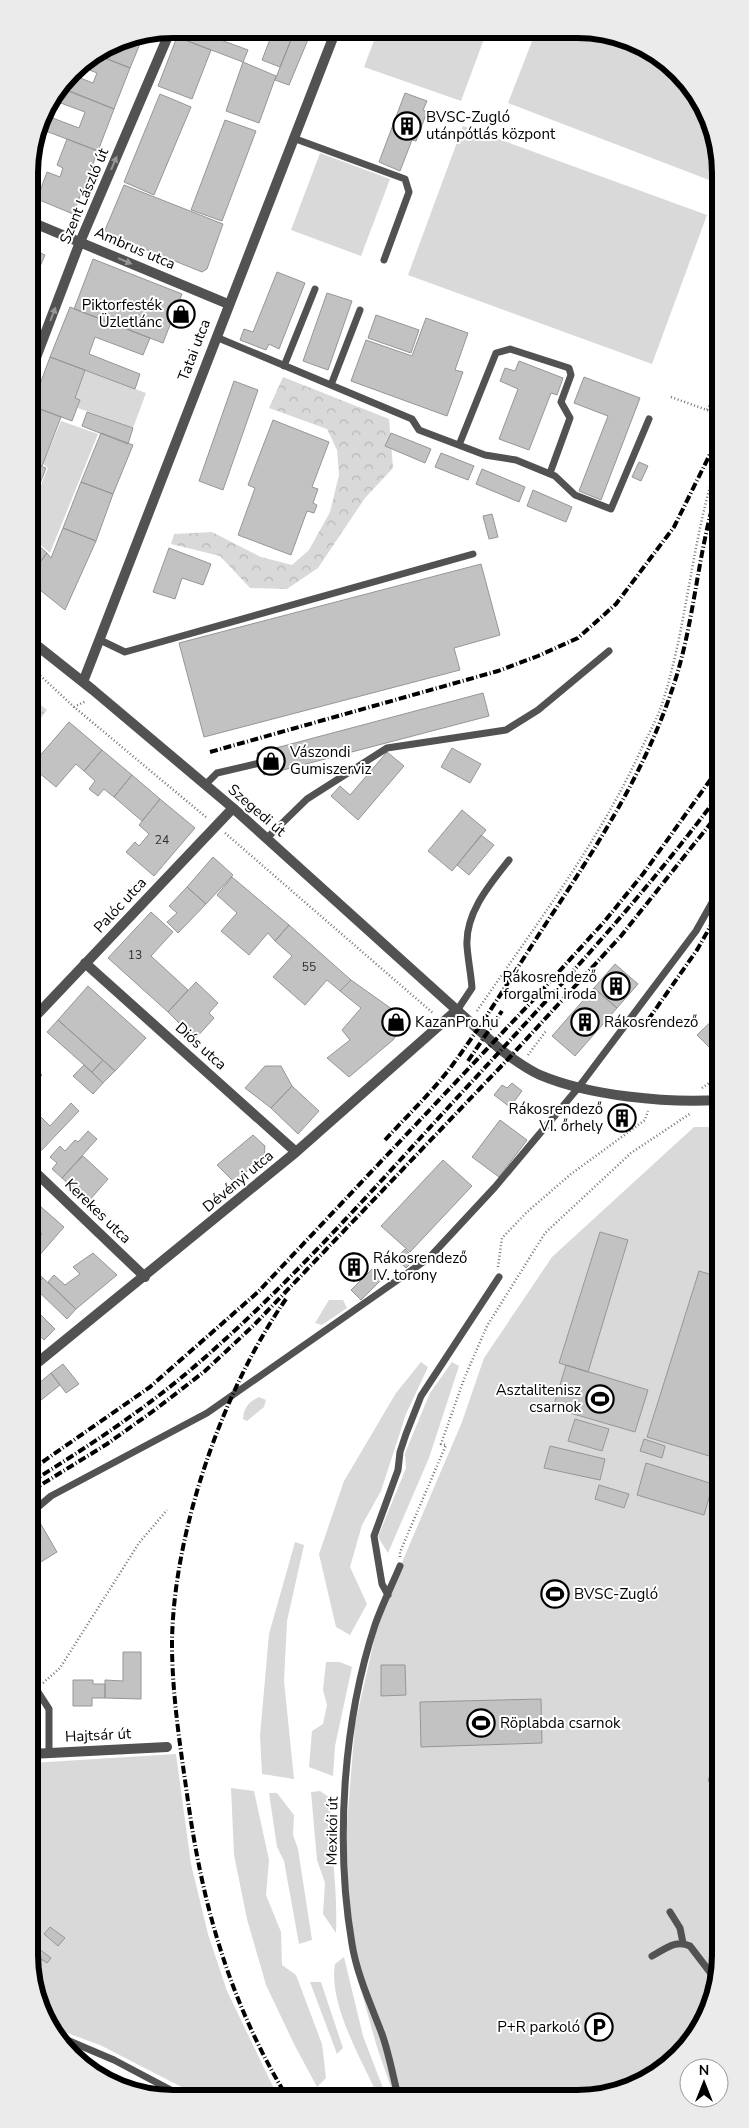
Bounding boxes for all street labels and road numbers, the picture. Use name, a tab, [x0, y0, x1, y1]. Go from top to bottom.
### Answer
street label: Szent László út	[55, 144, 113, 247]
street label: Ambrus utca	[92, 222, 178, 274]
street label: Tatai utca	[173, 316, 215, 384]
street label: Szegedi út	[224, 779, 291, 841]
street label: Palóc utca	[89, 873, 151, 937]
street label: Diós utca	[171, 1018, 231, 1074]
street label: Dévényi utca	[198, 1146, 278, 1216]
street label: Kerekes utca	[60, 1174, 136, 1248]
street label: Hajtsár út	[64, 1723, 132, 1747]
street label: Mexikói út	[321, 1796, 343, 1866]

